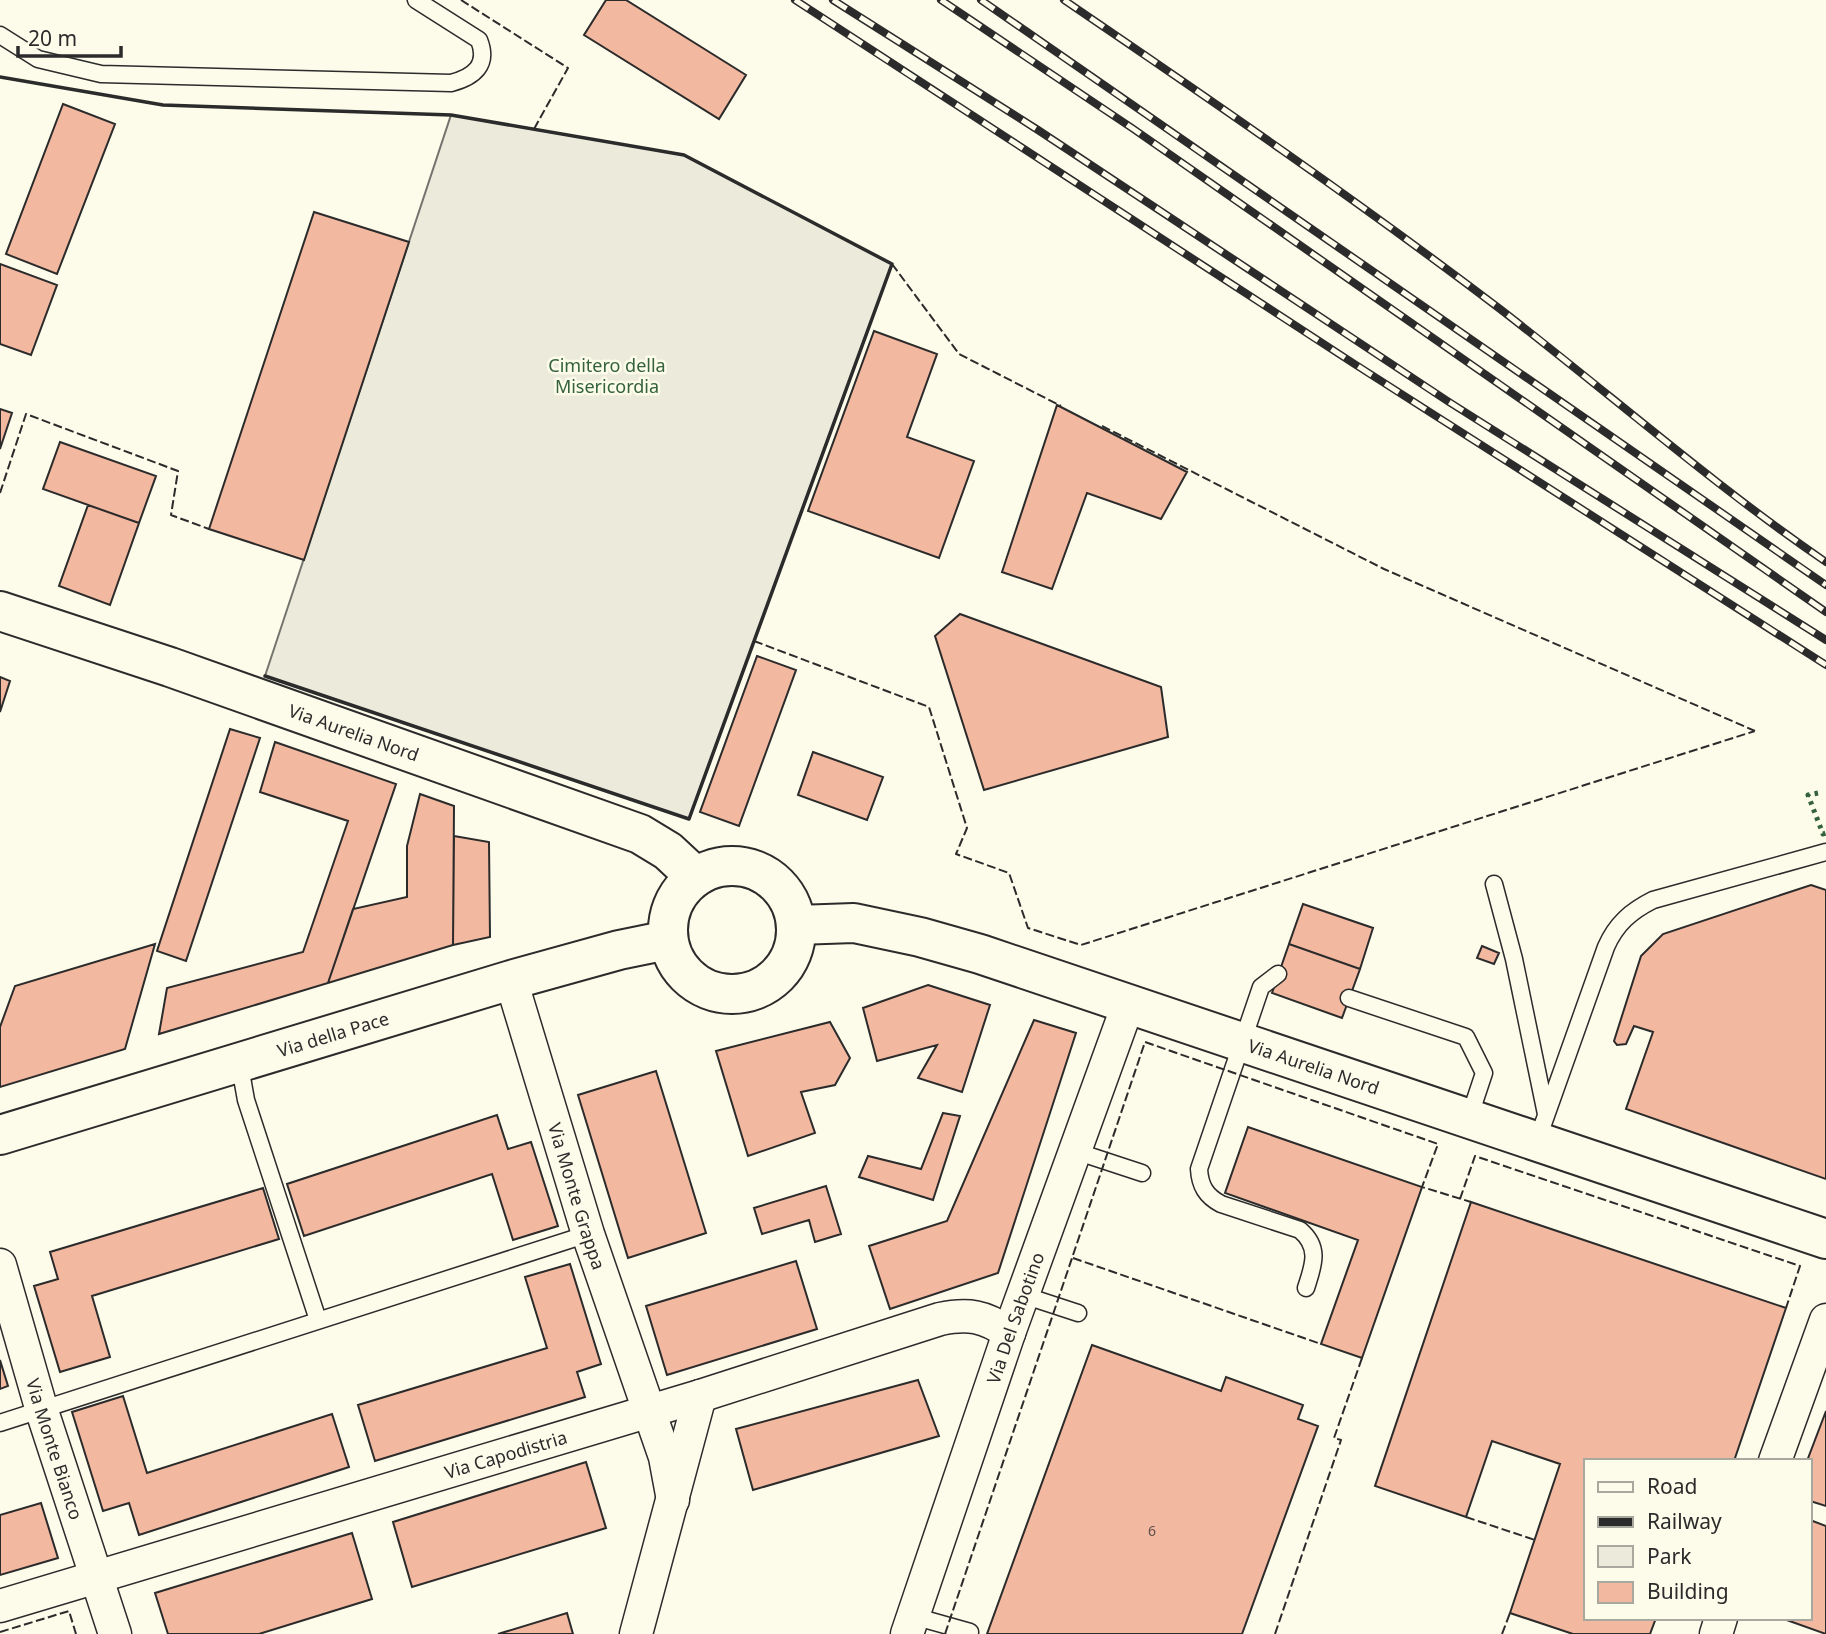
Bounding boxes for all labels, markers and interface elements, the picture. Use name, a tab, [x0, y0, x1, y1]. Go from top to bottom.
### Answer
scale bar	[18, 14, 121, 58]
text: 20 m	[28, 24, 77, 52]
park label: Cimitero della Misericordia	[548, 353, 666, 398]
street label: Via Aurelia Nord	[285, 698, 422, 767]
street label: Via della Pace	[274, 1006, 392, 1062]
street label: Via Aurelia Nord	[1245, 1033, 1382, 1100]
street label: Via Monte Grappa	[543, 1120, 611, 1273]
street label: Via Del Sabotino	[981, 1249, 1049, 1387]
street label: Via Monte Bianco	[21, 1376, 89, 1523]
street label: Via Capodistria	[442, 1425, 570, 1484]
legend	[1584, 1459, 1812, 1620]
text: Road	[1647, 1472, 1697, 1500]
text: Railway	[1647, 1507, 1722, 1535]
house number: 6	[1148, 1521, 1156, 1540]
text: Park	[1647, 1542, 1692, 1570]
text: Building	[1647, 1577, 1729, 1605]

